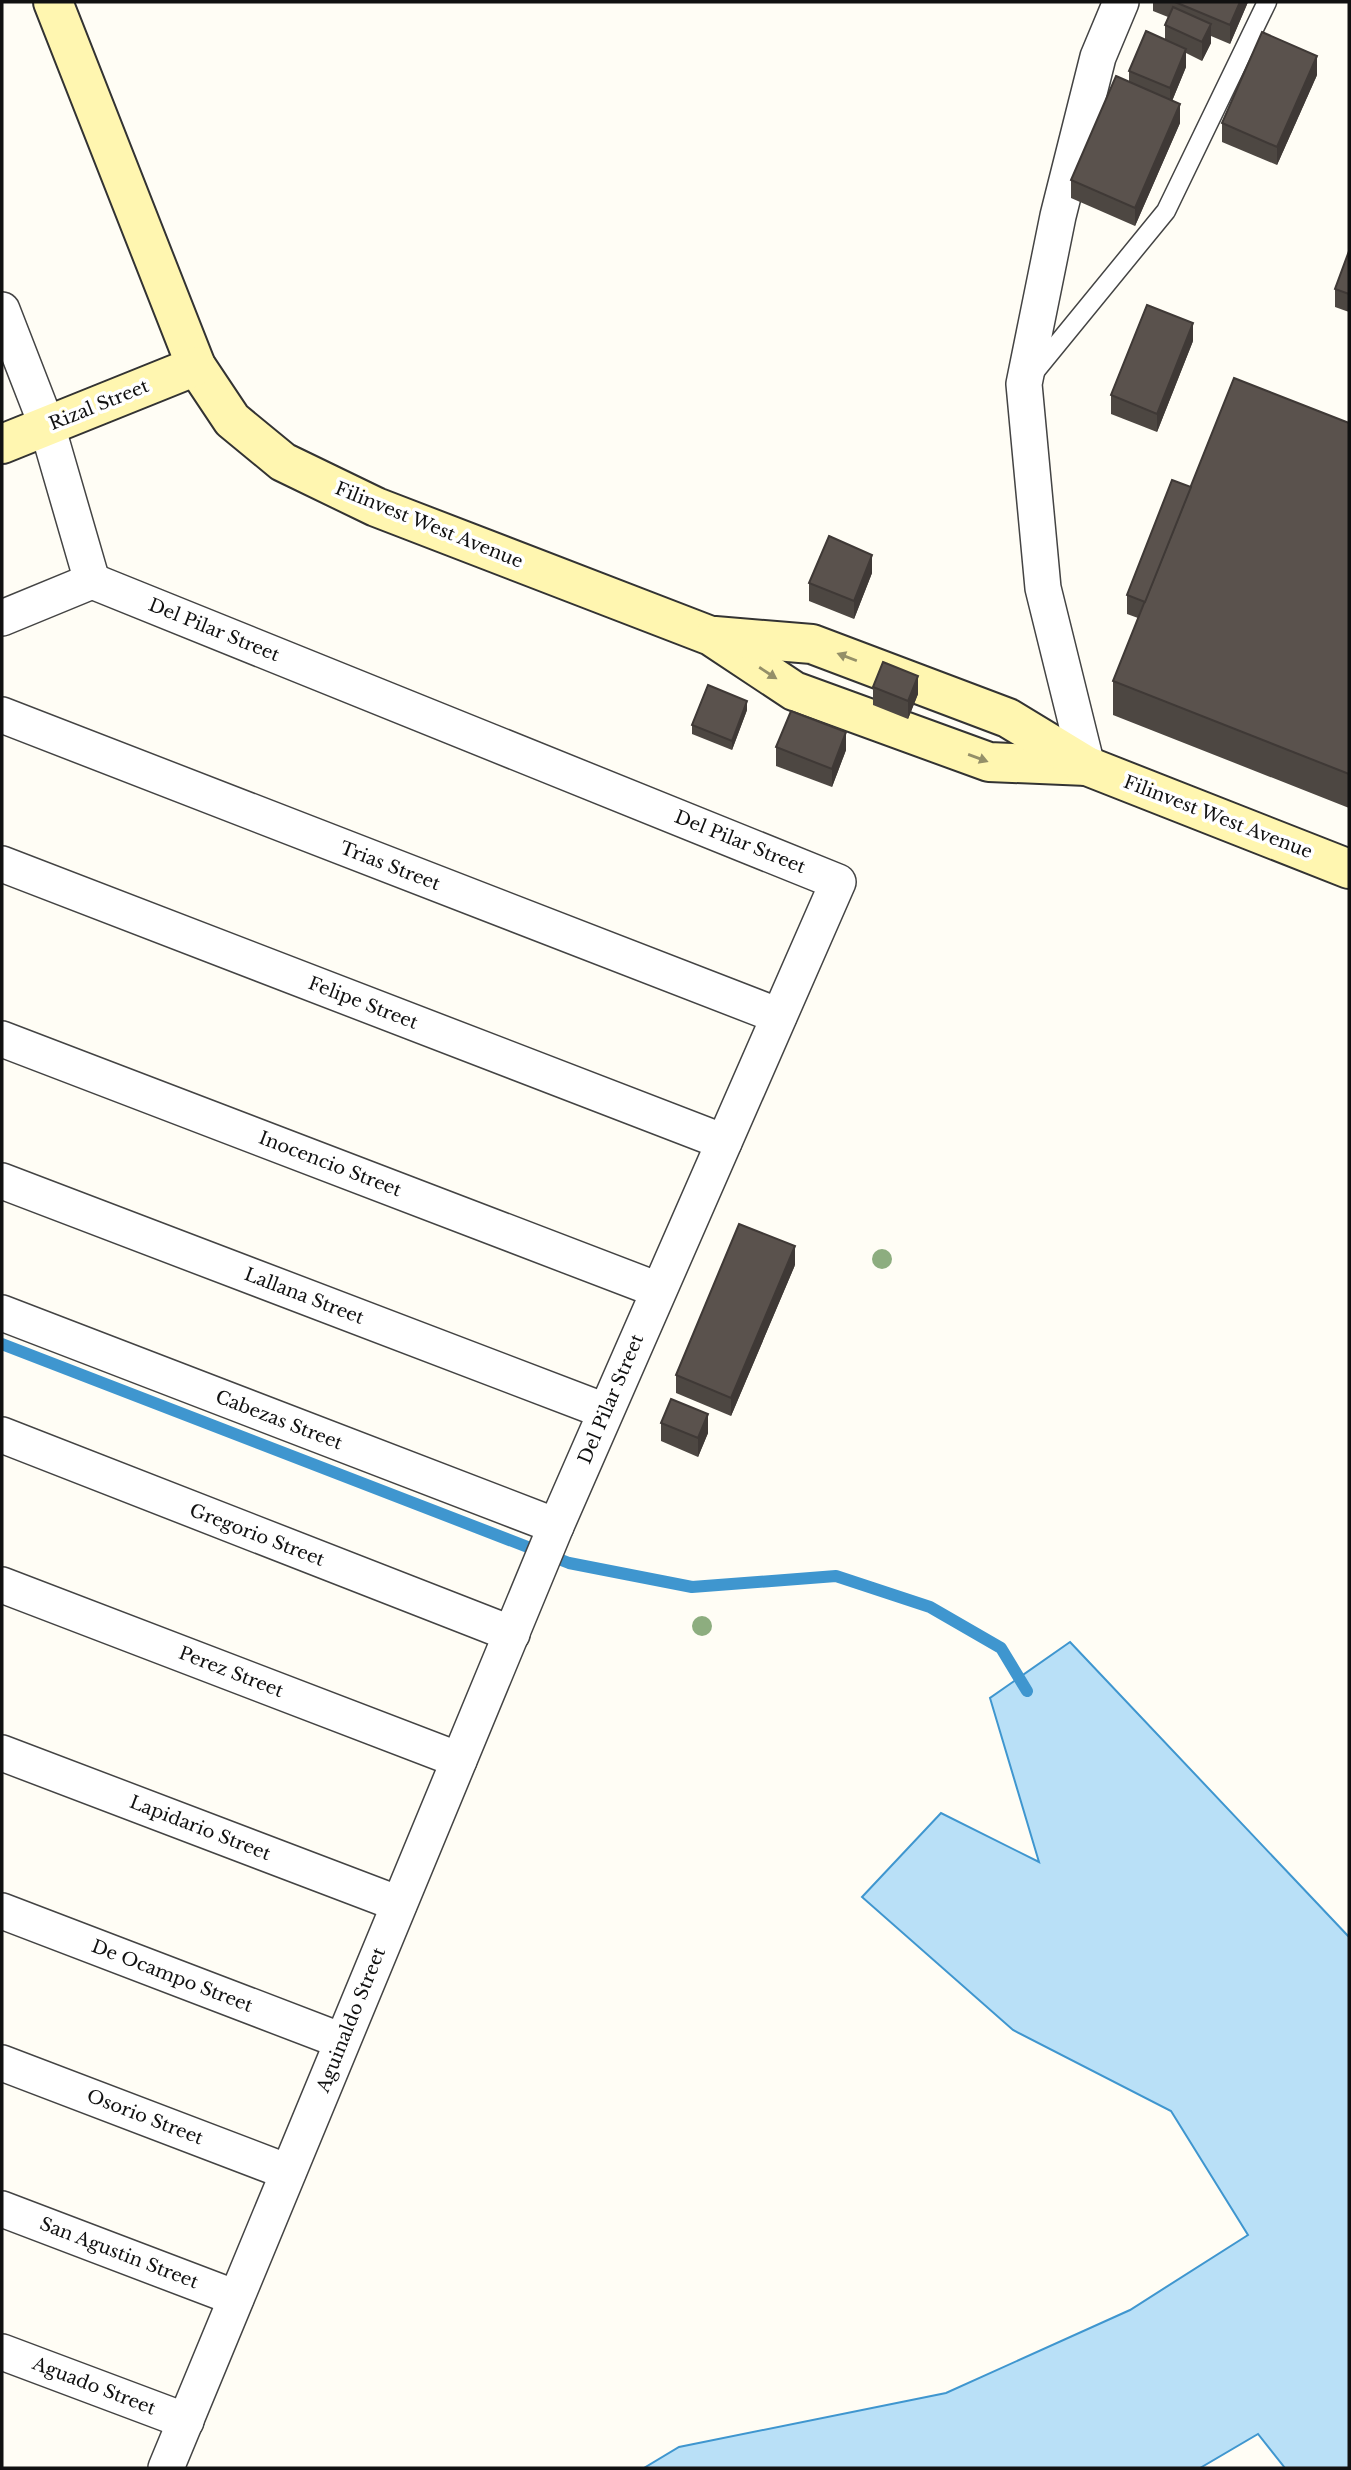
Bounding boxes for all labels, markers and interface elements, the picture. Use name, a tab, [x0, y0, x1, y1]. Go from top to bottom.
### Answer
street label: Rizal Street	[46, 375, 152, 435]
street label: Filinvest West Avenue	[332, 477, 526, 573]
street label: Del Pilar Street	[145, 594, 283, 666]
one-way arrow	[836, 652, 857, 663]
one-way arrow	[758, 667, 778, 680]
one-way arrow	[968, 753, 989, 764]
street label: Filinvest West Avenue	[1120, 771, 1316, 863]
street label: Del Pilar Street	[671, 806, 809, 878]
street label: Trias Street	[337, 837, 443, 895]
street label: Felipe Street	[305, 972, 421, 1034]
street label: Inocencio Street	[256, 1127, 405, 1201]
street label: Lallana Street	[241, 1263, 367, 1329]
street label: Del Pilar Street	[574, 1331, 648, 1467]
street label: Cabezas Street	[213, 1386, 346, 1454]
street label: Gregorio Street	[186, 1499, 328, 1571]
street label: Perez Street	[176, 1642, 287, 1702]
street label: Lapidario Street	[126, 1791, 274, 1865]
street label: De Ocampo Street	[88, 1935, 256, 2017]
street label: Aguinaldo Street	[312, 1944, 390, 2097]
street label: Osorio Street	[84, 2085, 206, 2149]
street label: San Agustin Street	[37, 2213, 202, 2293]
street label: Aguado Street	[28, 2352, 159, 2420]

